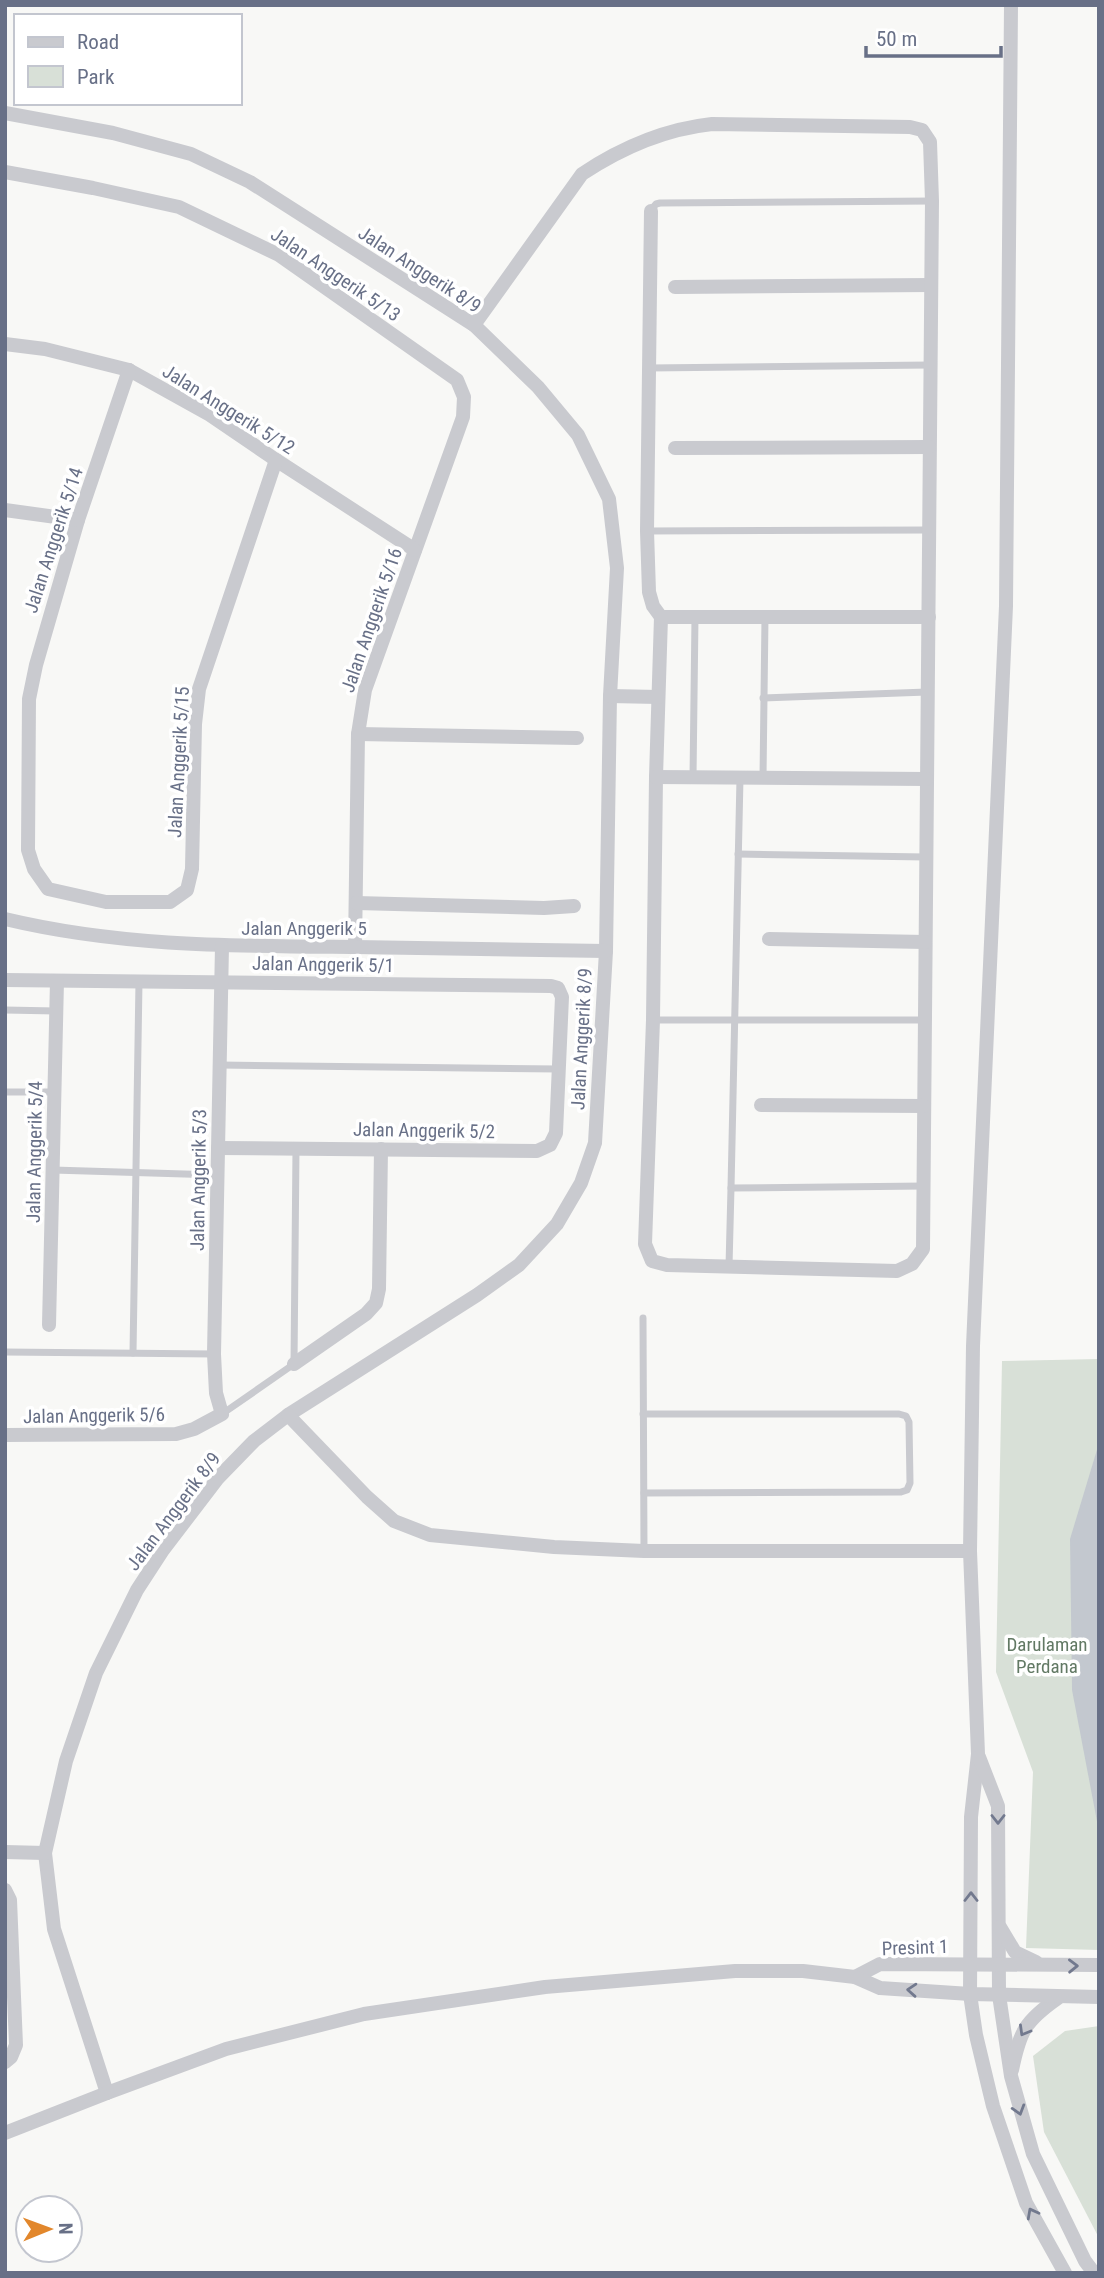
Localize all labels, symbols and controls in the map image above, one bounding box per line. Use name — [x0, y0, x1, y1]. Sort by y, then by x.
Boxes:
legend — [14, 14, 242, 105]
scale bar — [866, 14, 1001, 58]
text: 50 m — [876, 27, 917, 51]
text: Road — [77, 30, 119, 54]
text: Park — [77, 65, 115, 89]
street label: Jalan Anggerik 8/9 — [354, 221, 486, 318]
street label: Jalan Anggerik 5/13 — [267, 223, 405, 326]
street label: Jalan Anggerik 5/12 — [158, 360, 299, 459]
street label: Jalan Anggerik 5/14 — [19, 465, 88, 616]
street label: Jalan Anggerik 5/16 — [336, 545, 407, 695]
street label: Jalan Anggerik 5/15 — [163, 686, 194, 838]
street label: Jalan Anggerik 5 — [241, 917, 367, 940]
street label: Jalan Anggerik 5/1 — [252, 952, 394, 977]
street label: Jalan Anggerik 8/9 — [566, 968, 597, 1111]
street label: Jalan Anggerik 5/4 — [22, 1081, 47, 1223]
street label: Jalan Anggerik 5/3 — [186, 1109, 211, 1251]
street label: Jalan Anggerik 5/2 — [353, 1118, 495, 1143]
street label: Jalan Anggerik 5/6 — [23, 1403, 165, 1428]
street label: Jalan Anggerik 8/9 — [121, 1448, 225, 1575]
park label: Darulaman Perdana — [1007, 1633, 1088, 1678]
one-way arrow — [990, 1814, 1006, 1824]
one-way arrow — [963, 1892, 979, 1902]
street label: Presint 1 — [881, 1935, 949, 1960]
one-way arrow — [1068, 1958, 1079, 1974]
one-way arrow — [906, 1983, 917, 1998]
one-way arrow — [1019, 2023, 1032, 2036]
one-way arrow — [1011, 2104, 1026, 2116]
north arrow — [14, 2194, 84, 2264]
one-way arrow — [1026, 2208, 1040, 2220]
text: N — [54, 2223, 77, 2235]

